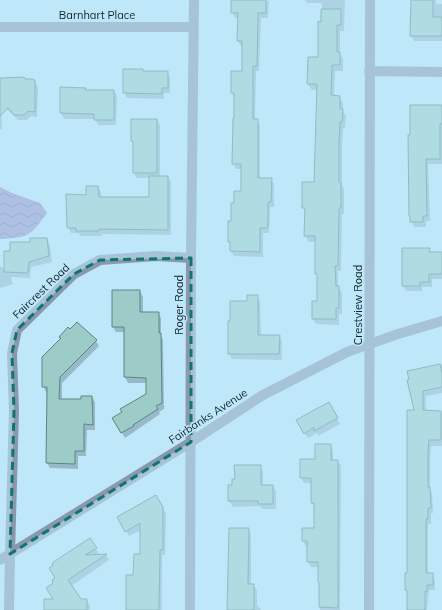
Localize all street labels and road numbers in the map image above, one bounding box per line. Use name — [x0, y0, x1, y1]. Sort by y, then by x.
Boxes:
street label: Barnhart Place — [59, 8, 135, 22]
street label: Faircrest Road — [10, 260, 72, 322]
street label: Crestview Road — [351, 265, 365, 345]
street label: Roger Road — [172, 275, 186, 335]
street label: Fairbanks Avenue — [166, 385, 250, 447]

